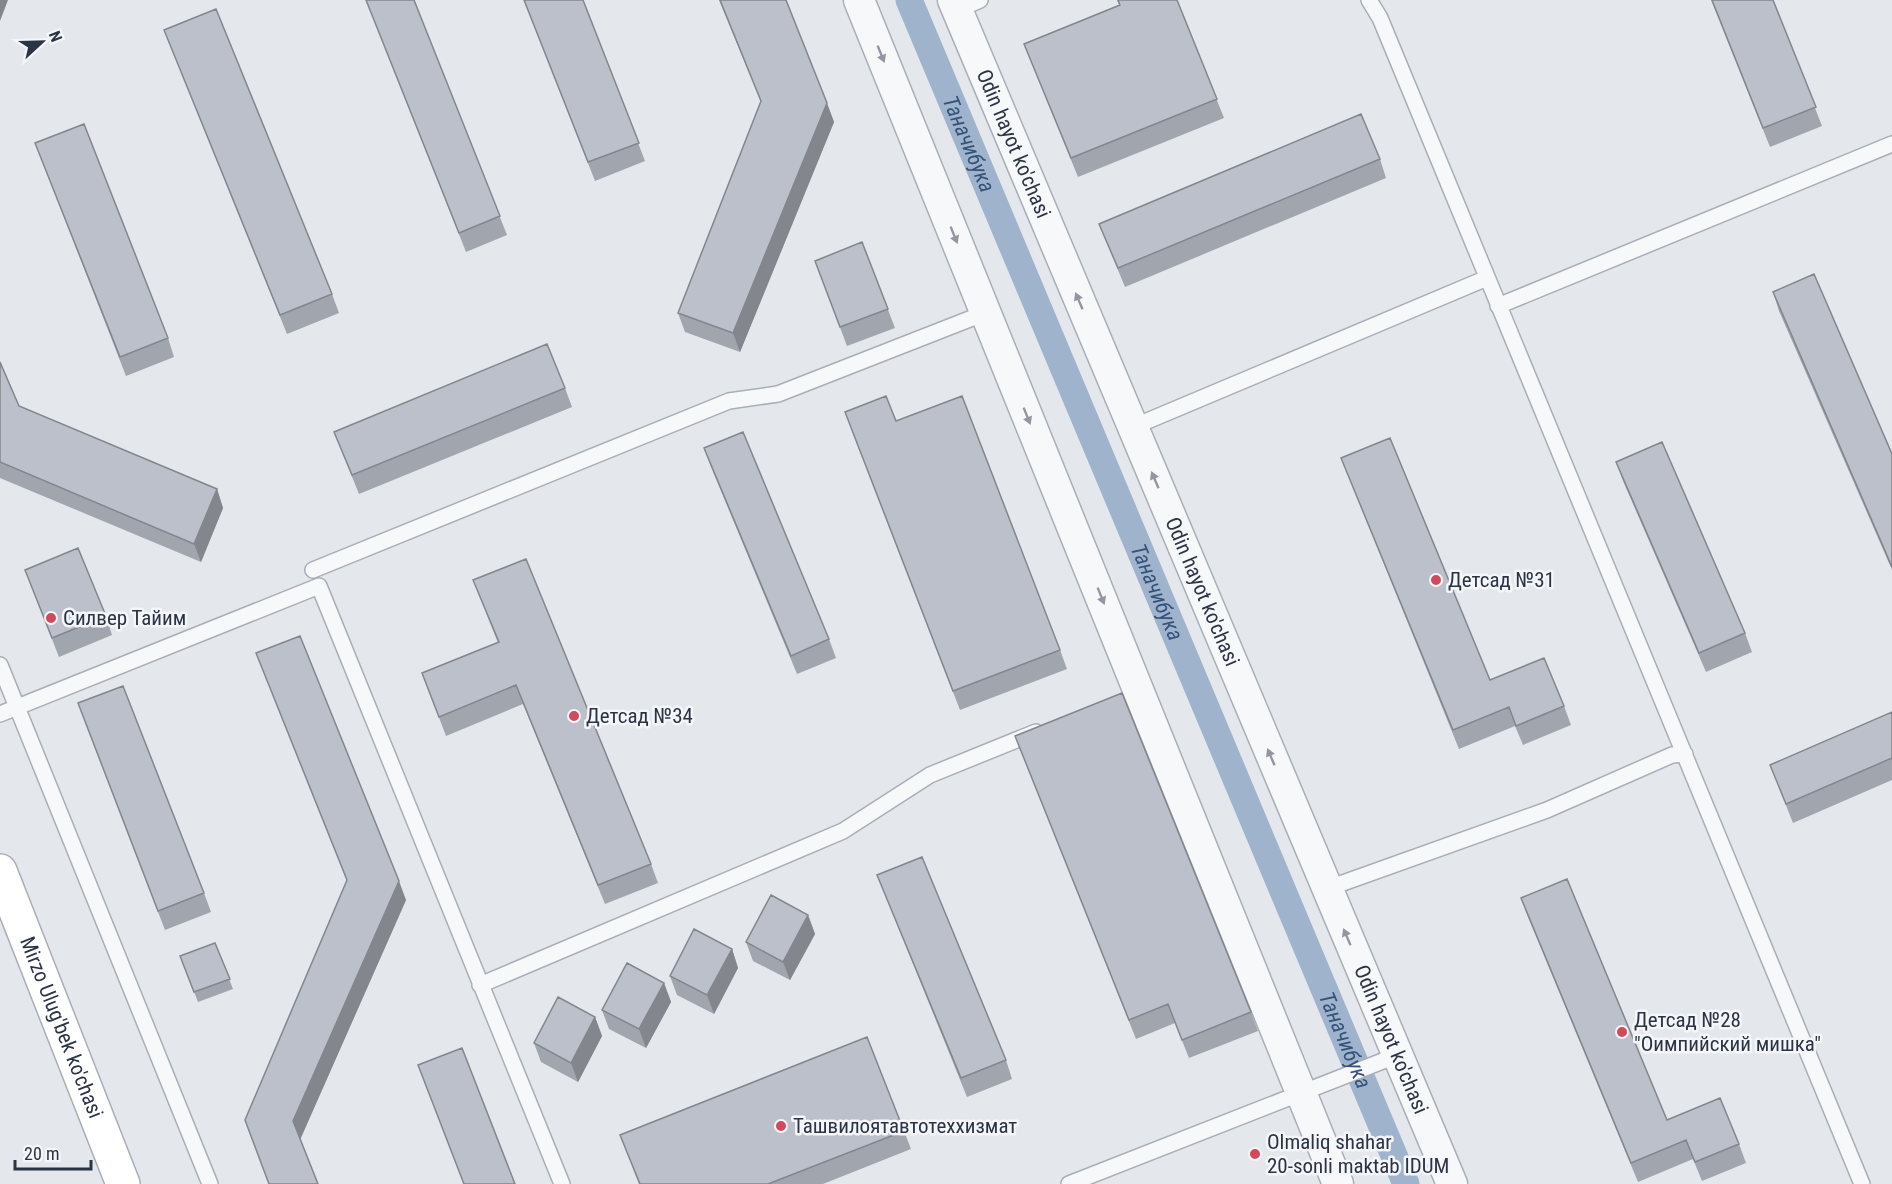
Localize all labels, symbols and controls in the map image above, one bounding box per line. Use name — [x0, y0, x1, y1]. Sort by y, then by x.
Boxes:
north arrow — [12, 12, 72, 72]
text: N — [45, 28, 66, 45]
one-way arrow — [877, 45, 886, 63]
street label: Odin hayot ko'chasi — [972, 66, 1056, 222]
water label: Таначибука — [938, 92, 1000, 196]
one-way arrow — [950, 226, 959, 244]
one-way arrow — [1074, 291, 1084, 309]
one-way arrow — [1022, 407, 1032, 425]
one-way arrow — [1150, 471, 1160, 489]
street label: Odin hayot ko'chasi — [1160, 514, 1244, 670]
water label: Таначибука — [1126, 540, 1188, 644]
place label: Детсад №31 — [1448, 568, 1555, 592]
marker: Детсад №31 — [1429, 573, 1443, 587]
one-way arrow — [1096, 588, 1106, 606]
place label: Силвер Тайим — [63, 606, 186, 630]
marker: Силвер Тайим — [44, 611, 58, 625]
place label: Детсад №34 — [586, 704, 693, 728]
marker: Детсад №34 — [567, 709, 581, 723]
one-way arrow — [1266, 748, 1275, 766]
one-way arrow — [1342, 927, 1352, 945]
street label: Mirzo Ulug'bek ko'chasi — [15, 933, 108, 1122]
street label: Odin hayot ko'chasi — [1349, 961, 1433, 1117]
water label: Таначибука — [1314, 988, 1376, 1092]
place label: Детсад №28 "Оимпийский мишка" — [1634, 1008, 1821, 1056]
marker: Детсад №28 "Оимпийский мишка" — [1615, 1025, 1629, 1039]
place label: Ташвилоятавтотеххизмат — [793, 1114, 1017, 1138]
marker: Ташвилоятавтотеххизмат — [774, 1119, 788, 1133]
place label: Olmaliq shahar 20-sonli maktab IDUM — [1267, 1130, 1449, 1178]
scale bar — [15, 1133, 92, 1171]
text: 20 m — [24, 1143, 59, 1164]
marker: Olmaliq shahar 20-sonli maktab IDUM — [1248, 1147, 1262, 1161]

